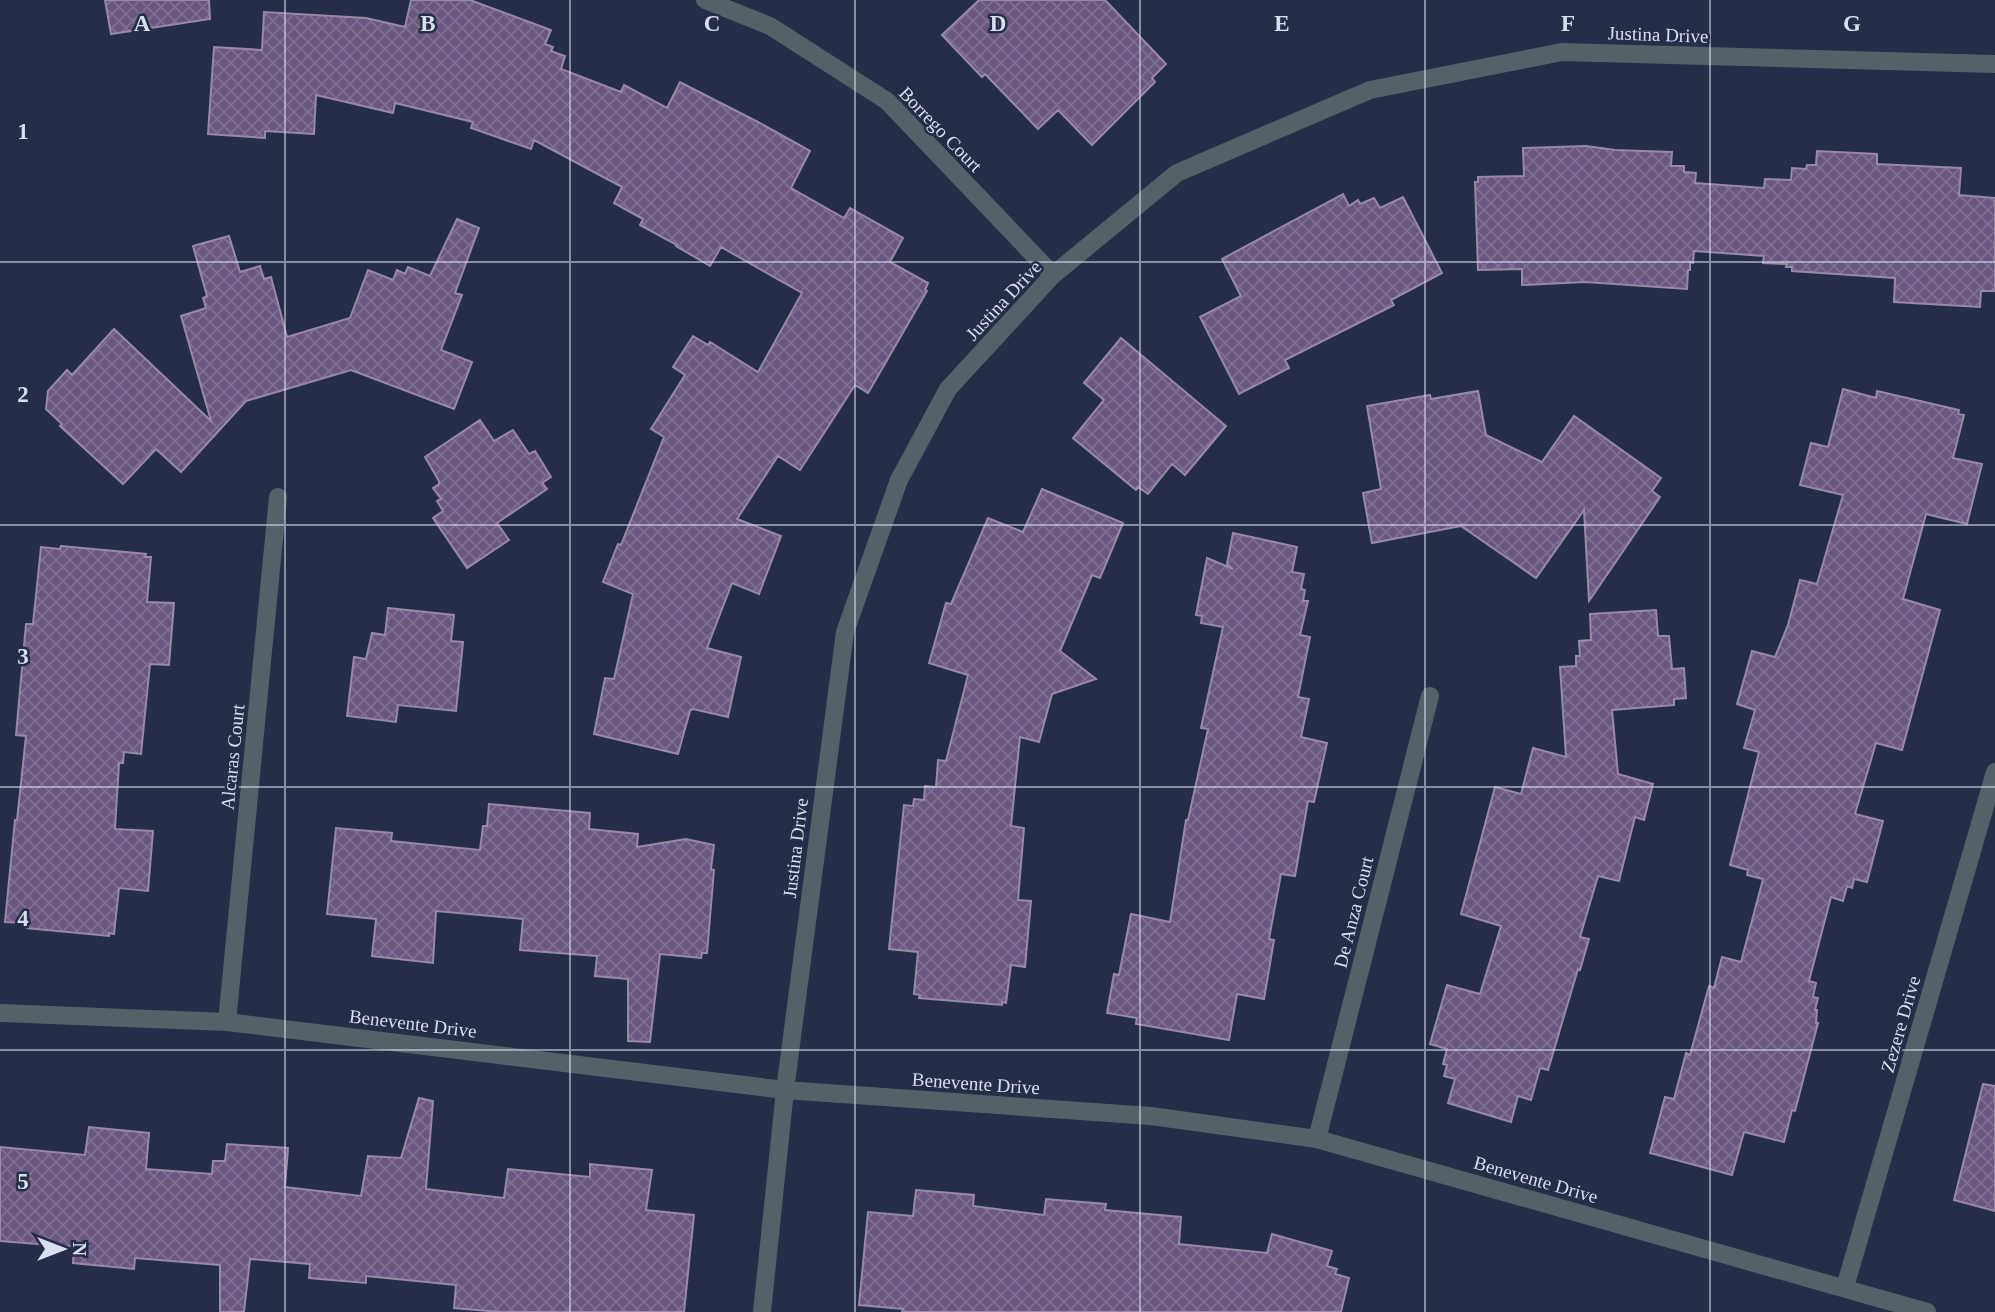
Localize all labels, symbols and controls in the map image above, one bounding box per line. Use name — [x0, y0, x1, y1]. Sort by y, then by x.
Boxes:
text: A — [134, 11, 151, 36]
text: B — [420, 11, 436, 36]
text: C — [704, 11, 720, 36]
text: D — [990, 11, 1006, 36]
text: E — [1274, 11, 1290, 36]
text: F — [1561, 11, 1575, 36]
text: G — [1843, 11, 1861, 36]
street label: Justina Drive — [1607, 22, 1709, 47]
street label: Borrego Court — [895, 82, 987, 177]
text: 1 — [17, 119, 29, 144]
street label: Justina Drive — [961, 256, 1045, 344]
text: 2 — [17, 382, 29, 407]
text: 3 — [17, 644, 29, 669]
street label: Alcaras Court — [217, 703, 249, 811]
street label: Justina Drive — [779, 797, 812, 899]
street label: De Anza Court — [1330, 854, 1378, 970]
text: 4 — [17, 906, 29, 931]
street label: Zezere Drive — [1877, 973, 1924, 1075]
street label: Benevente Drive — [348, 1005, 478, 1042]
street label: Benevente Drive — [911, 1069, 1041, 1098]
street label: Benevente Drive — [1471, 1152, 1600, 1207]
text: 5 — [17, 1169, 29, 1194]
north arrow — [28, 1214, 98, 1284]
text: N — [69, 1242, 90, 1256]

